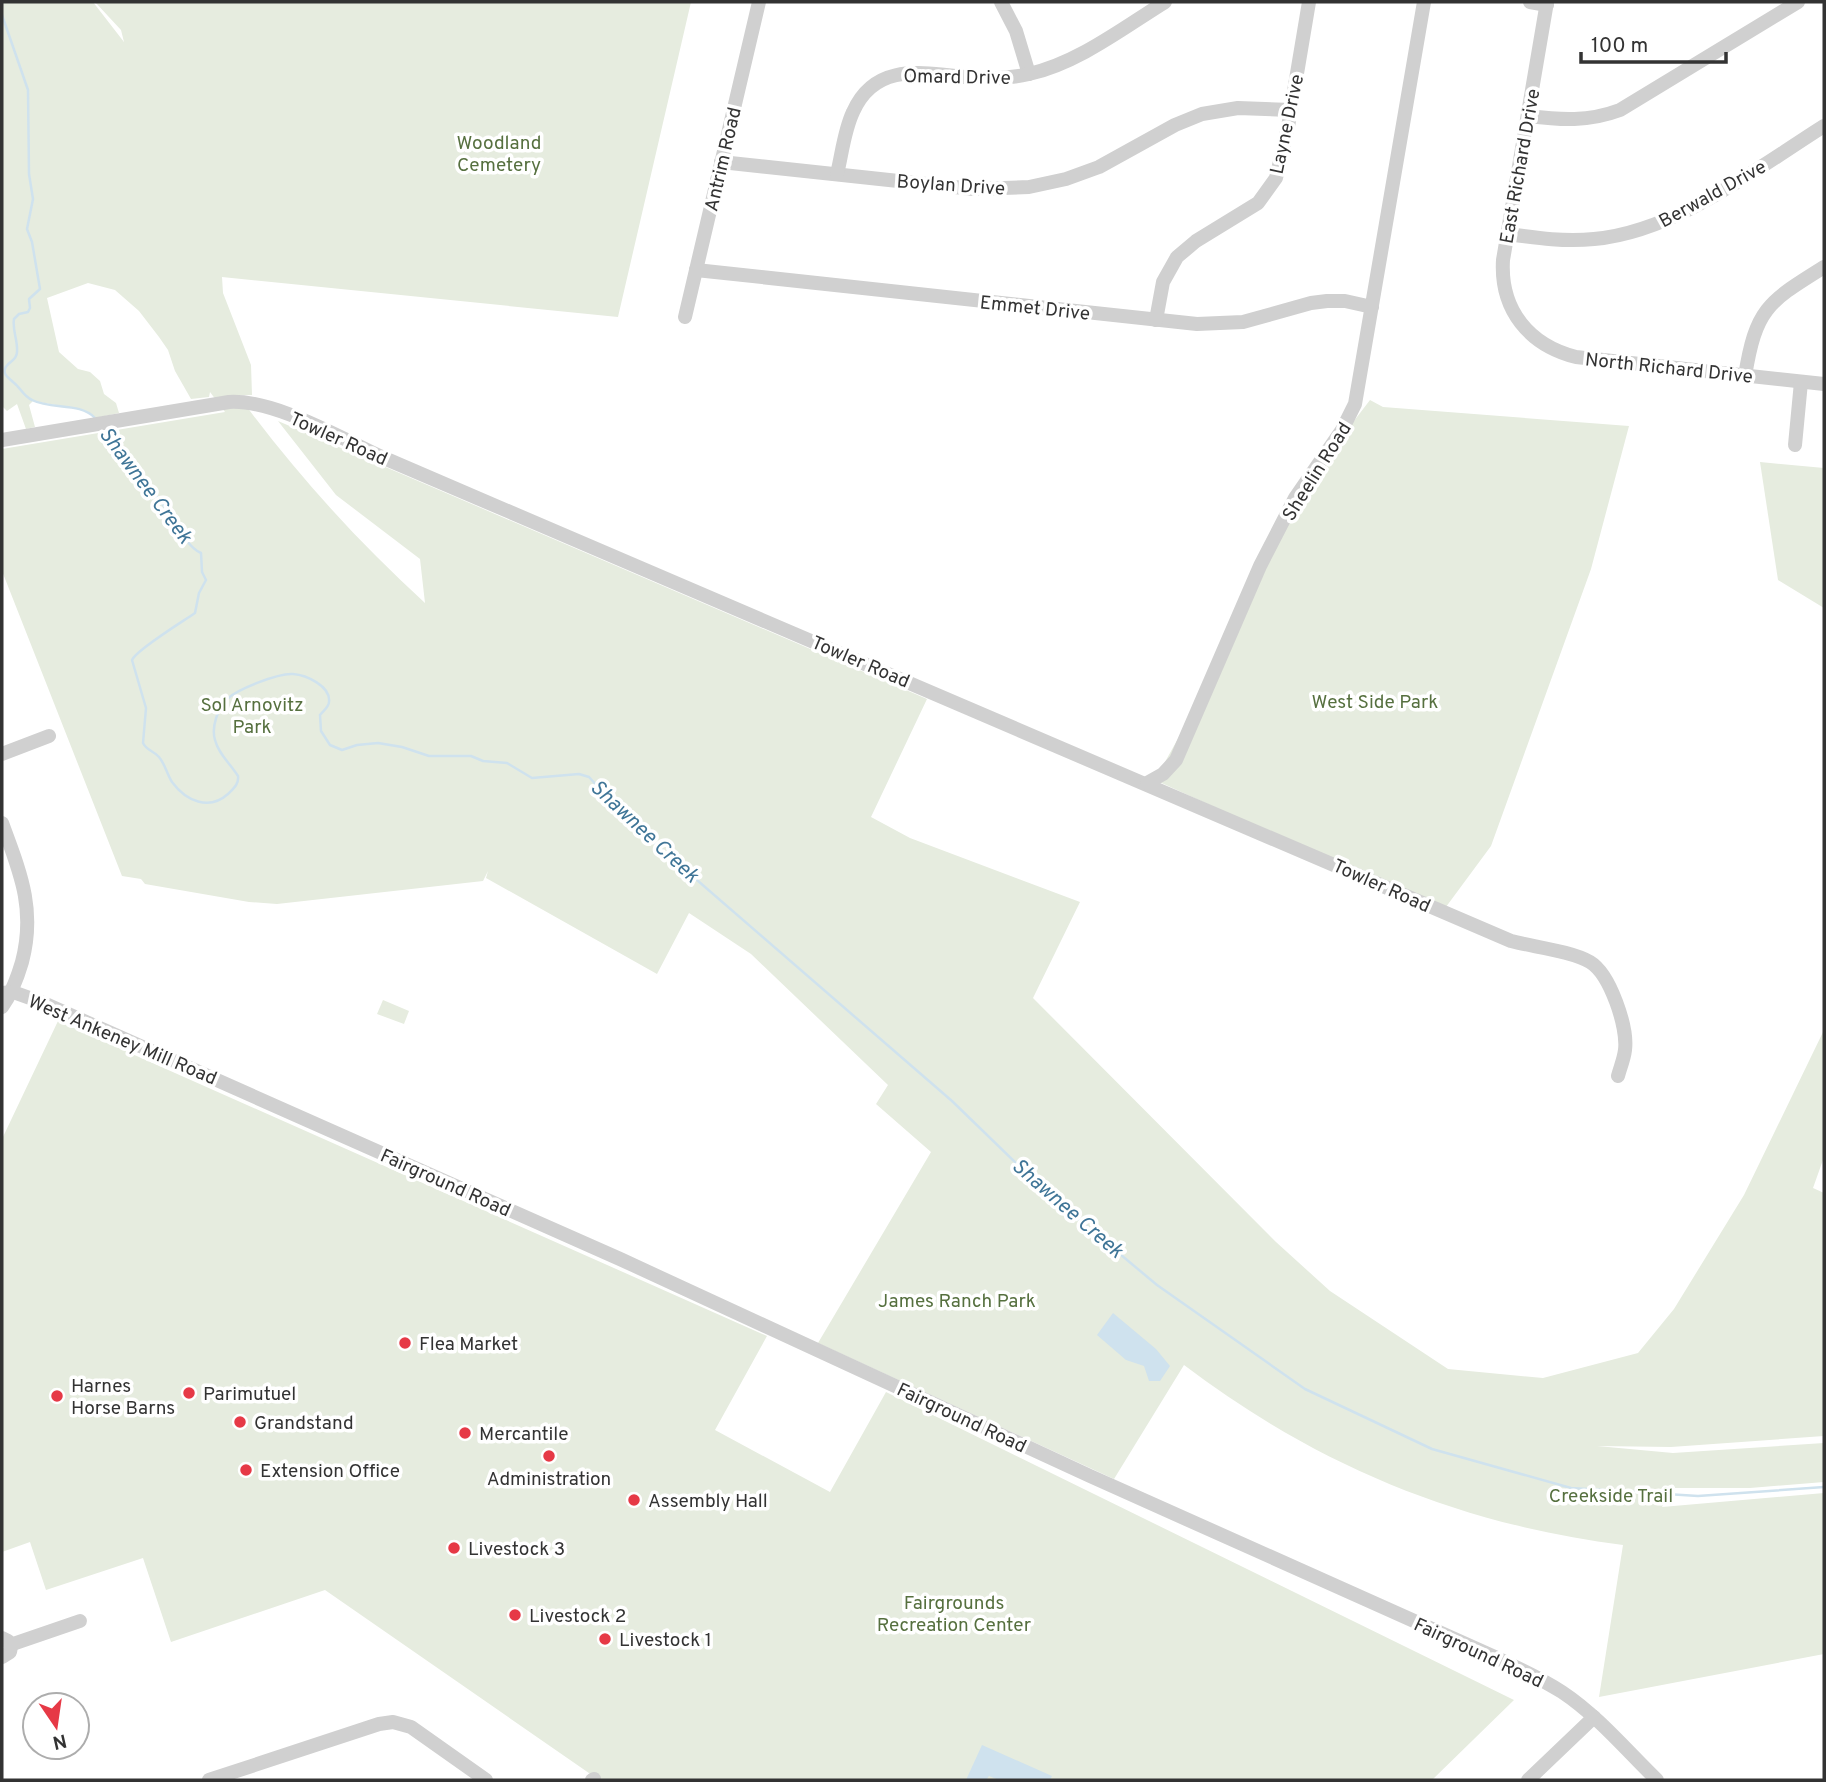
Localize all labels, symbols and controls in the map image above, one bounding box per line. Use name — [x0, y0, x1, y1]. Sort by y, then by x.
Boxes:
scale bar — [1581, 21, 1726, 65]
text: 100 m — [1591, 33, 1648, 60]
street label: Omard Drive — [903, 65, 1011, 91]
street label: Layne Drive — [1266, 72, 1310, 177]
street label: East Richard Drive — [1496, 87, 1546, 246]
street label: Antrim Road — [700, 105, 748, 214]
park label: Woodland Cemetery — [457, 132, 541, 178]
street label: Berwald Drive — [1655, 155, 1771, 234]
street label: Boylan Drive — [896, 170, 1006, 202]
street label: Emmet Drive — [978, 291, 1091, 327]
street label: North Richard Drive — [1584, 348, 1754, 390]
street label: Towler Road — [286, 408, 391, 472]
street label: Sheelin Road — [1278, 418, 1358, 526]
water label: Shawnee Creek — [92, 422, 198, 550]
street label: Towler Road — [807, 631, 913, 694]
park label: West Side Park — [1312, 691, 1438, 715]
park label: Sol Arnovitz Park — [200, 694, 304, 740]
water label: Shawnee Creek — [584, 775, 705, 890]
street label: Towler Road — [1329, 855, 1434, 919]
street label: West Ankeney Mill Road — [24, 990, 220, 1091]
street label: Fairground Road — [376, 1144, 514, 1223]
water label: Shawnee Creek — [1006, 1153, 1129, 1265]
park label: James Ranch Park — [878, 1290, 1036, 1314]
place label: Flea Market — [419, 1333, 518, 1357]
marker: Flea Market — [397, 1335, 413, 1351]
place label: Harnes Horse Barns — [71, 1375, 175, 1421]
street label: Fairground Road — [893, 1378, 1030, 1459]
place label: Parimutuel — [203, 1383, 296, 1407]
marker: Parimutuel — [181, 1385, 197, 1401]
marker: Harnes Horse Barns — [49, 1388, 65, 1404]
place label: Grandstand — [254, 1412, 354, 1436]
marker: Grandstand — [232, 1414, 248, 1430]
place label: Mercantile — [479, 1423, 568, 1447]
marker: Mercantile — [457, 1425, 473, 1441]
marker: Administration — [541, 1448, 557, 1464]
place label: Extension Office — [260, 1460, 400, 1484]
marker: Extension Office — [238, 1462, 254, 1478]
place label: Administration — [487, 1468, 611, 1492]
park label: Creekside Trail — [1549, 1485, 1673, 1509]
place label: Assembly Hall — [648, 1490, 768, 1514]
marker: Assembly Hall — [626, 1492, 642, 1508]
place label: Livestock 3 — [468, 1538, 565, 1562]
marker: Livestock 3 — [446, 1540, 462, 1556]
park label: Fairgrounds Recreation Center — [877, 1592, 1032, 1638]
place label: Livestock 2 — [529, 1605, 626, 1629]
marker: Livestock 2 — [507, 1607, 523, 1623]
street label: Fairground Road — [1410, 1613, 1547, 1694]
place label: Livestock 1 — [619, 1629, 712, 1653]
marker: Livestock 1 — [597, 1631, 613, 1647]
north arrow — [21, 1691, 91, 1761]
text: N — [50, 1727, 69, 1754]

